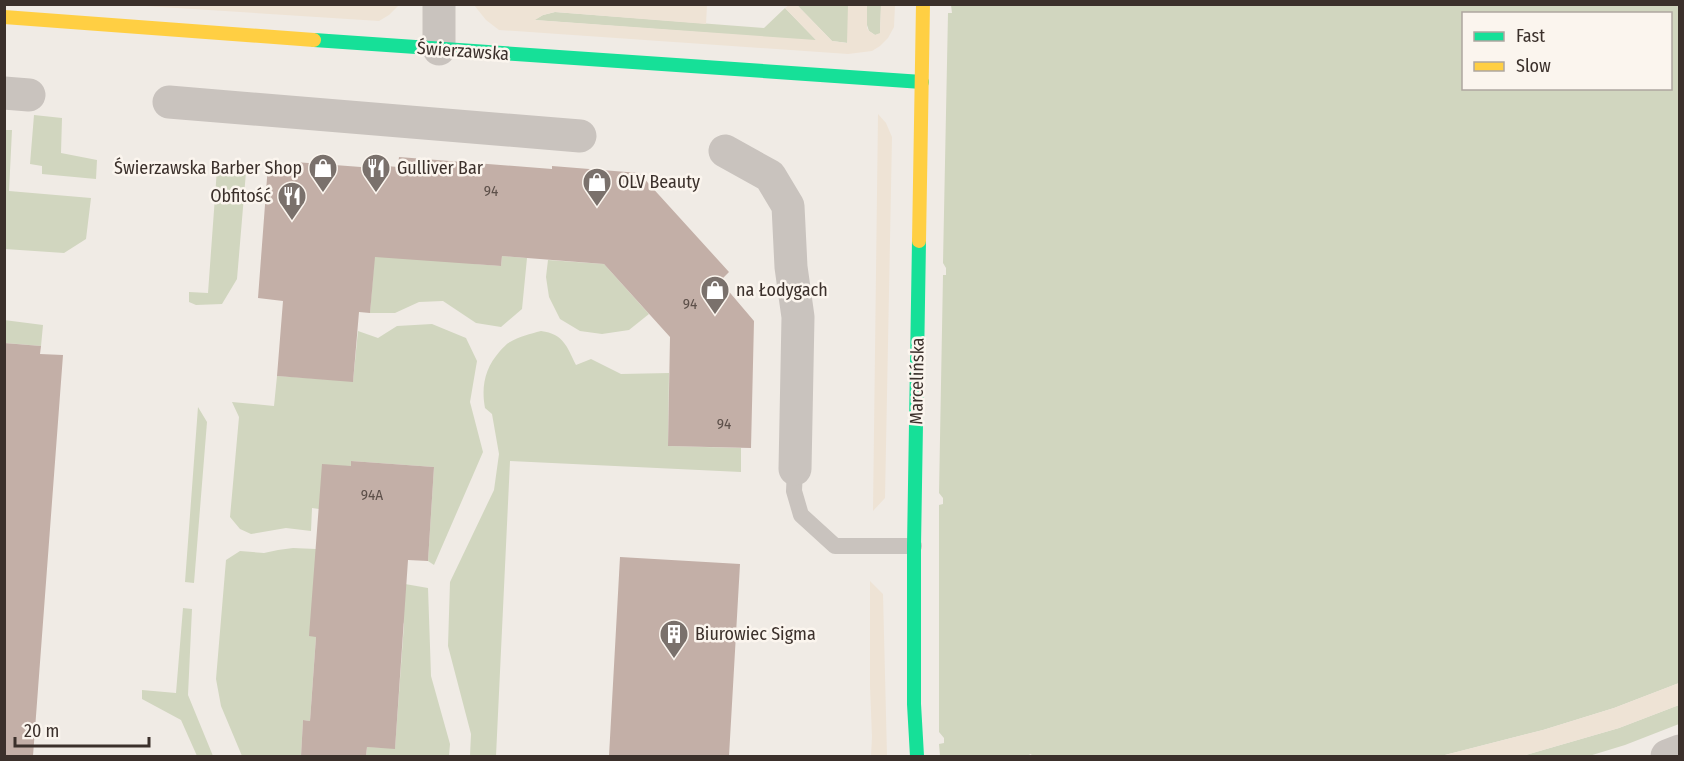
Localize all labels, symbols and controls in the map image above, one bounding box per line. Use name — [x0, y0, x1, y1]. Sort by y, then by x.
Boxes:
legend — [1462, 12, 1672, 90]
text: Fast — [1516, 25, 1545, 47]
street label: Świerzawska — [416, 37, 510, 65]
text: Slow — [1516, 55, 1551, 77]
shop icon: Świerzawska Barber Shop — [307, 152, 339, 194]
restaurant icon: Gulliver Bar — [360, 152, 392, 194]
place label: Świerzawska Barber Shop — [114, 157, 302, 179]
place label: Gulliver Bar — [397, 157, 484, 179]
shop icon: OLV Beauty — [581, 166, 613, 208]
place label: OLV Beauty — [618, 171, 700, 193]
restaurant icon: Obfitość — [276, 180, 308, 222]
house number: 94 — [484, 182, 498, 200]
place label: Obfitość — [210, 185, 271, 207]
shop icon: na Łodygach — [699, 274, 731, 316]
place label: na Łodygach — [736, 279, 828, 301]
house number: 94 — [683, 295, 697, 313]
street label: Marcelińska — [905, 337, 929, 425]
house number: 94 — [717, 415, 731, 433]
house number: 94A — [361, 486, 383, 504]
building icon: Biurowiec Sigma — [658, 618, 690, 660]
place label: Biurowiec Sigma — [695, 623, 816, 645]
scale bar — [15, 710, 148, 748]
text: 20 m — [24, 720, 59, 742]

